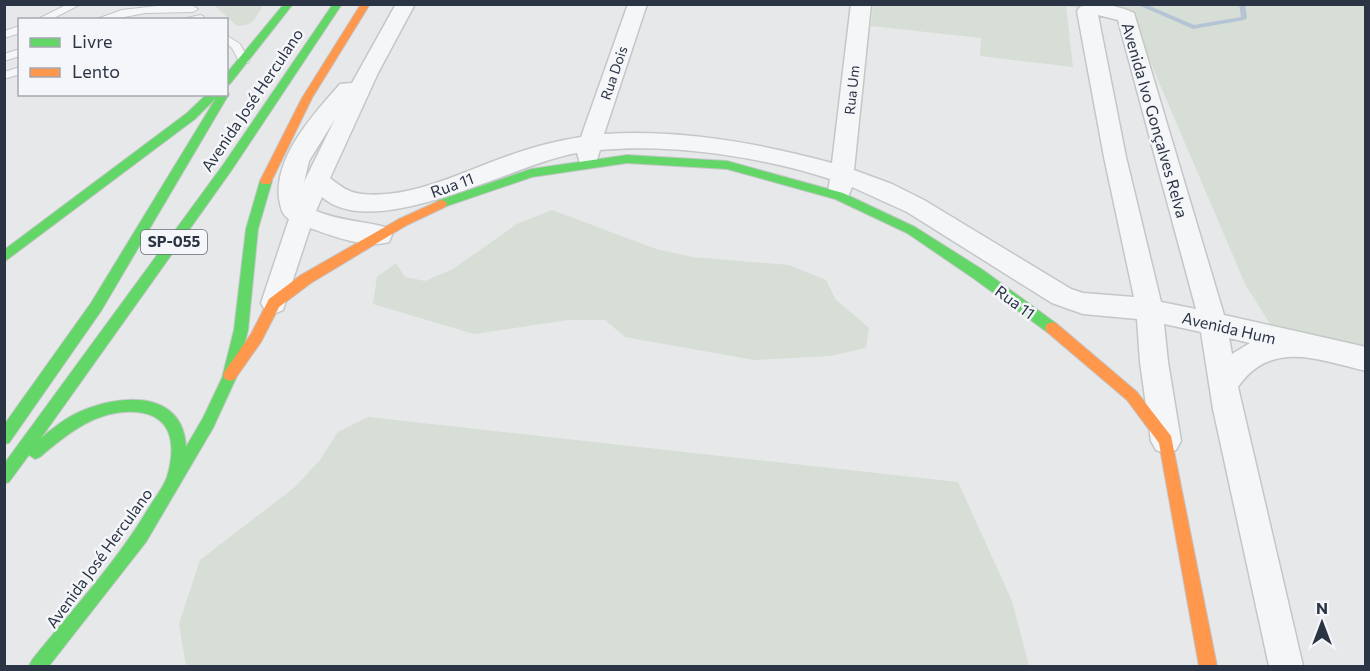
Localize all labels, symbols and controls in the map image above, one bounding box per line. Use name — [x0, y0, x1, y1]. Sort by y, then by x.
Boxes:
legend — [18, 18, 228, 96]
street label: Avenida Ivo Gonçalves Relva — [1118, 20, 1193, 220]
street label: Avenida José Herculano — [197, 25, 306, 175]
text: Livre — [72, 30, 113, 52]
street label: Rua Dois — [596, 44, 631, 102]
text: Lento — [72, 60, 120, 82]
street label: Rua Um — [840, 64, 863, 115]
street label: Rua 11 — [428, 168, 476, 201]
road number: SP-055 — [141, 230, 207, 254]
street label: Rua 11 — [992, 281, 1039, 322]
street label: Avenida Hum — [1180, 307, 1278, 348]
street label: Avenida José Herculano — [41, 484, 156, 631]
north arrow — [1292, 593, 1352, 653]
text: N — [1316, 598, 1328, 617]

